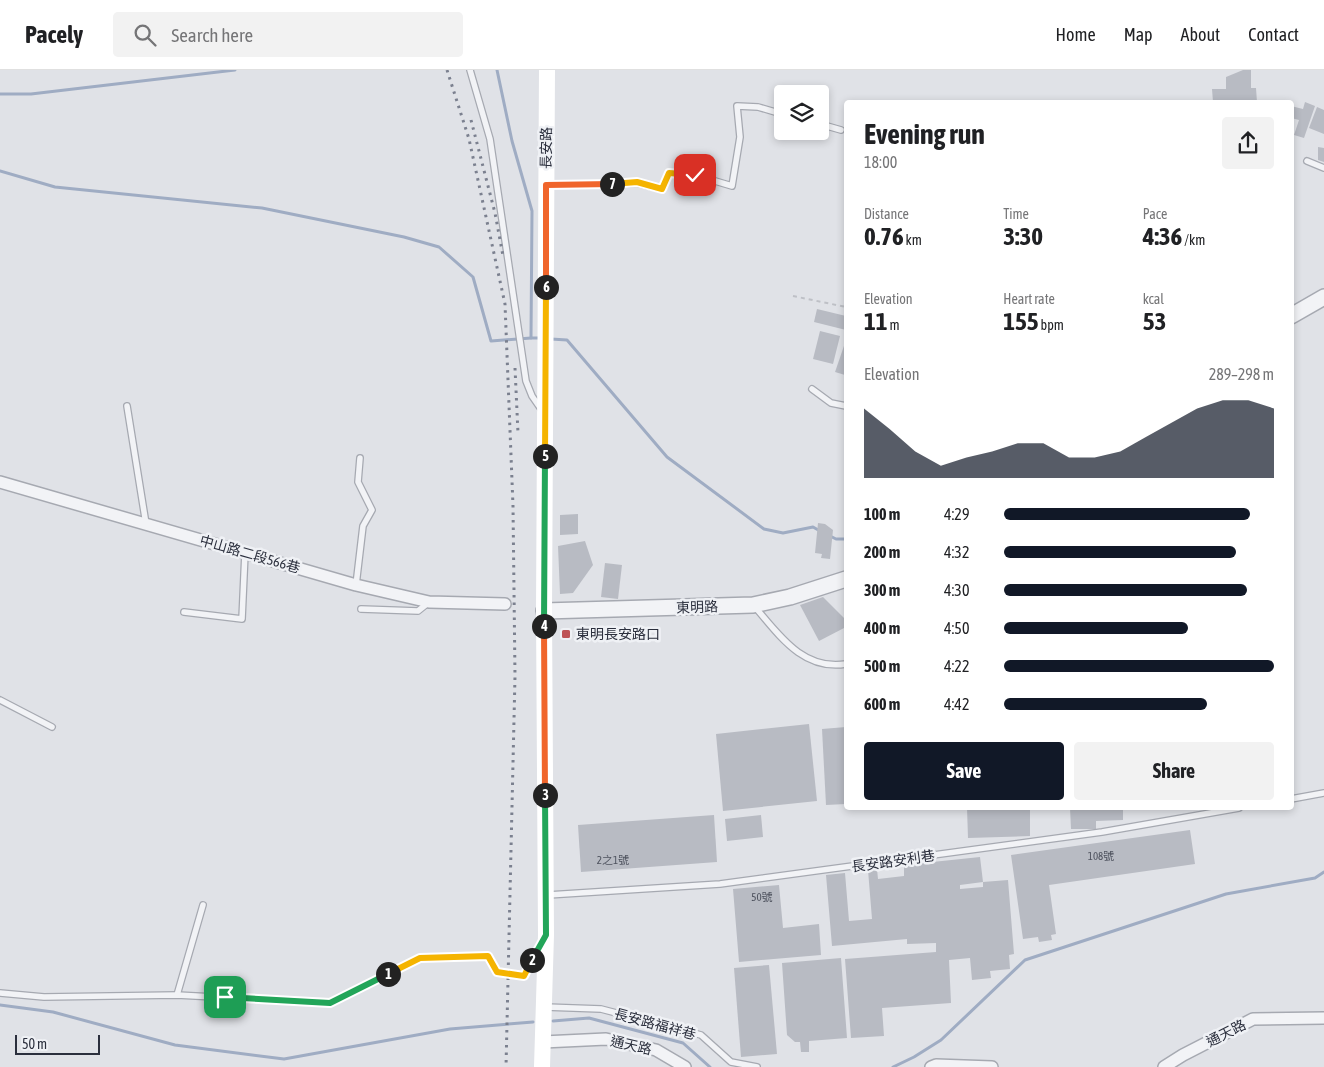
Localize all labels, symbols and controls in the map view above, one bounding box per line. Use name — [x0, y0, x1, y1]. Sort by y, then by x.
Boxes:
search box — [113, 12, 463, 57]
text: Pacely — [25, 21, 83, 48]
icon: search — [131, 21, 159, 49]
text: Search here — [171, 24, 253, 46]
text: Home — [1056, 24, 1096, 45]
text: Map — [1124, 24, 1153, 45]
text: About — [1181, 24, 1220, 45]
text: Contact — [1248, 24, 1299, 45]
map controls — [774, 85, 829, 140]
button: layers — [774, 85, 829, 140]
button: share — [1222, 117, 1274, 169]
text: Evening run — [864, 118, 985, 150]
street label: 長安路 — [538, 127, 554, 169]
text: 18:00 — [864, 153, 897, 171]
pin — [674, 154, 716, 196]
icon: check — [681, 161, 709, 189]
pin: 7 — [600, 172, 624, 196]
text: 7 — [609, 176, 616, 192]
text: Distance — [864, 206, 909, 222]
text: Time — [1003, 206, 1029, 222]
text: Pace — [1143, 206, 1167, 222]
text: 0.76 — [864, 222, 904, 250]
text: 3:30 — [1003, 222, 1043, 250]
text: 4:36 — [1143, 222, 1182, 250]
text: km — [904, 232, 922, 248]
text: /km — [1182, 232, 1205, 248]
pin: 6 — [534, 274, 558, 300]
text: 6 — [543, 279, 550, 295]
text: Elevation — [864, 291, 913, 307]
text: Heart rate — [1003, 291, 1055, 307]
text: kcal — [1143, 291, 1164, 307]
text: 11 — [864, 307, 888, 335]
text: 155 — [1003, 307, 1039, 335]
text: 53 — [1143, 307, 1166, 335]
text: m — [888, 317, 900, 333]
text: bpm — [1039, 317, 1064, 333]
text: Elevation — [864, 365, 919, 383]
text: 289–298 m — [1209, 365, 1274, 383]
pin: 5 — [532, 444, 558, 468]
text: 5 — [542, 448, 549, 464]
text: 100 m — [864, 505, 900, 523]
text: 4:29 — [944, 505, 969, 523]
street label: 中山路二段566巷 — [198, 532, 302, 576]
text: 200 m — [864, 543, 900, 561]
text: 4:32 — [944, 543, 969, 561]
text: 300 m — [864, 581, 900, 599]
text: 4:30 — [944, 581, 969, 599]
street label: 東明路 — [676, 598, 718, 616]
pin: 4 — [532, 614, 556, 638]
text: 4 — [541, 618, 548, 634]
text: 400 m — [864, 619, 900, 637]
text: 4:50 — [944, 619, 969, 637]
place label: 東明長安路口 — [576, 626, 660, 642]
marker: 東明長安路口 — [560, 628, 572, 640]
text: 500 m — [864, 657, 900, 675]
text: 4:22 — [944, 657, 969, 675]
text: 600 m — [864, 695, 900, 713]
text: 4:42 — [944, 695, 969, 713]
button: Save — [864, 742, 1064, 800]
button: Share — [1074, 742, 1274, 800]
pin: 3 — [532, 782, 558, 808]
text: 3 — [542, 787, 549, 803]
street label: 長安路安利巷 — [850, 847, 936, 875]
house number: 108號 — [1088, 850, 1114, 862]
house number: 2之1號 — [597, 854, 629, 866]
house number: 50號 — [751, 891, 773, 903]
pin: 2 — [520, 948, 544, 972]
text: 2 — [529, 952, 536, 968]
pin: 1 — [376, 962, 400, 986]
text: 1 — [385, 966, 392, 982]
pin — [204, 976, 246, 1018]
icon: arrive — [211, 983, 239, 1011]
street label: 長安路福祥巷 — [612, 1005, 698, 1043]
street label: 通天路 — [1204, 1016, 1248, 1050]
scale bar — [15, 1032, 100, 1055]
street label: 通天路 — [609, 1032, 653, 1058]
text: 50 m — [22, 1036, 47, 1052]

